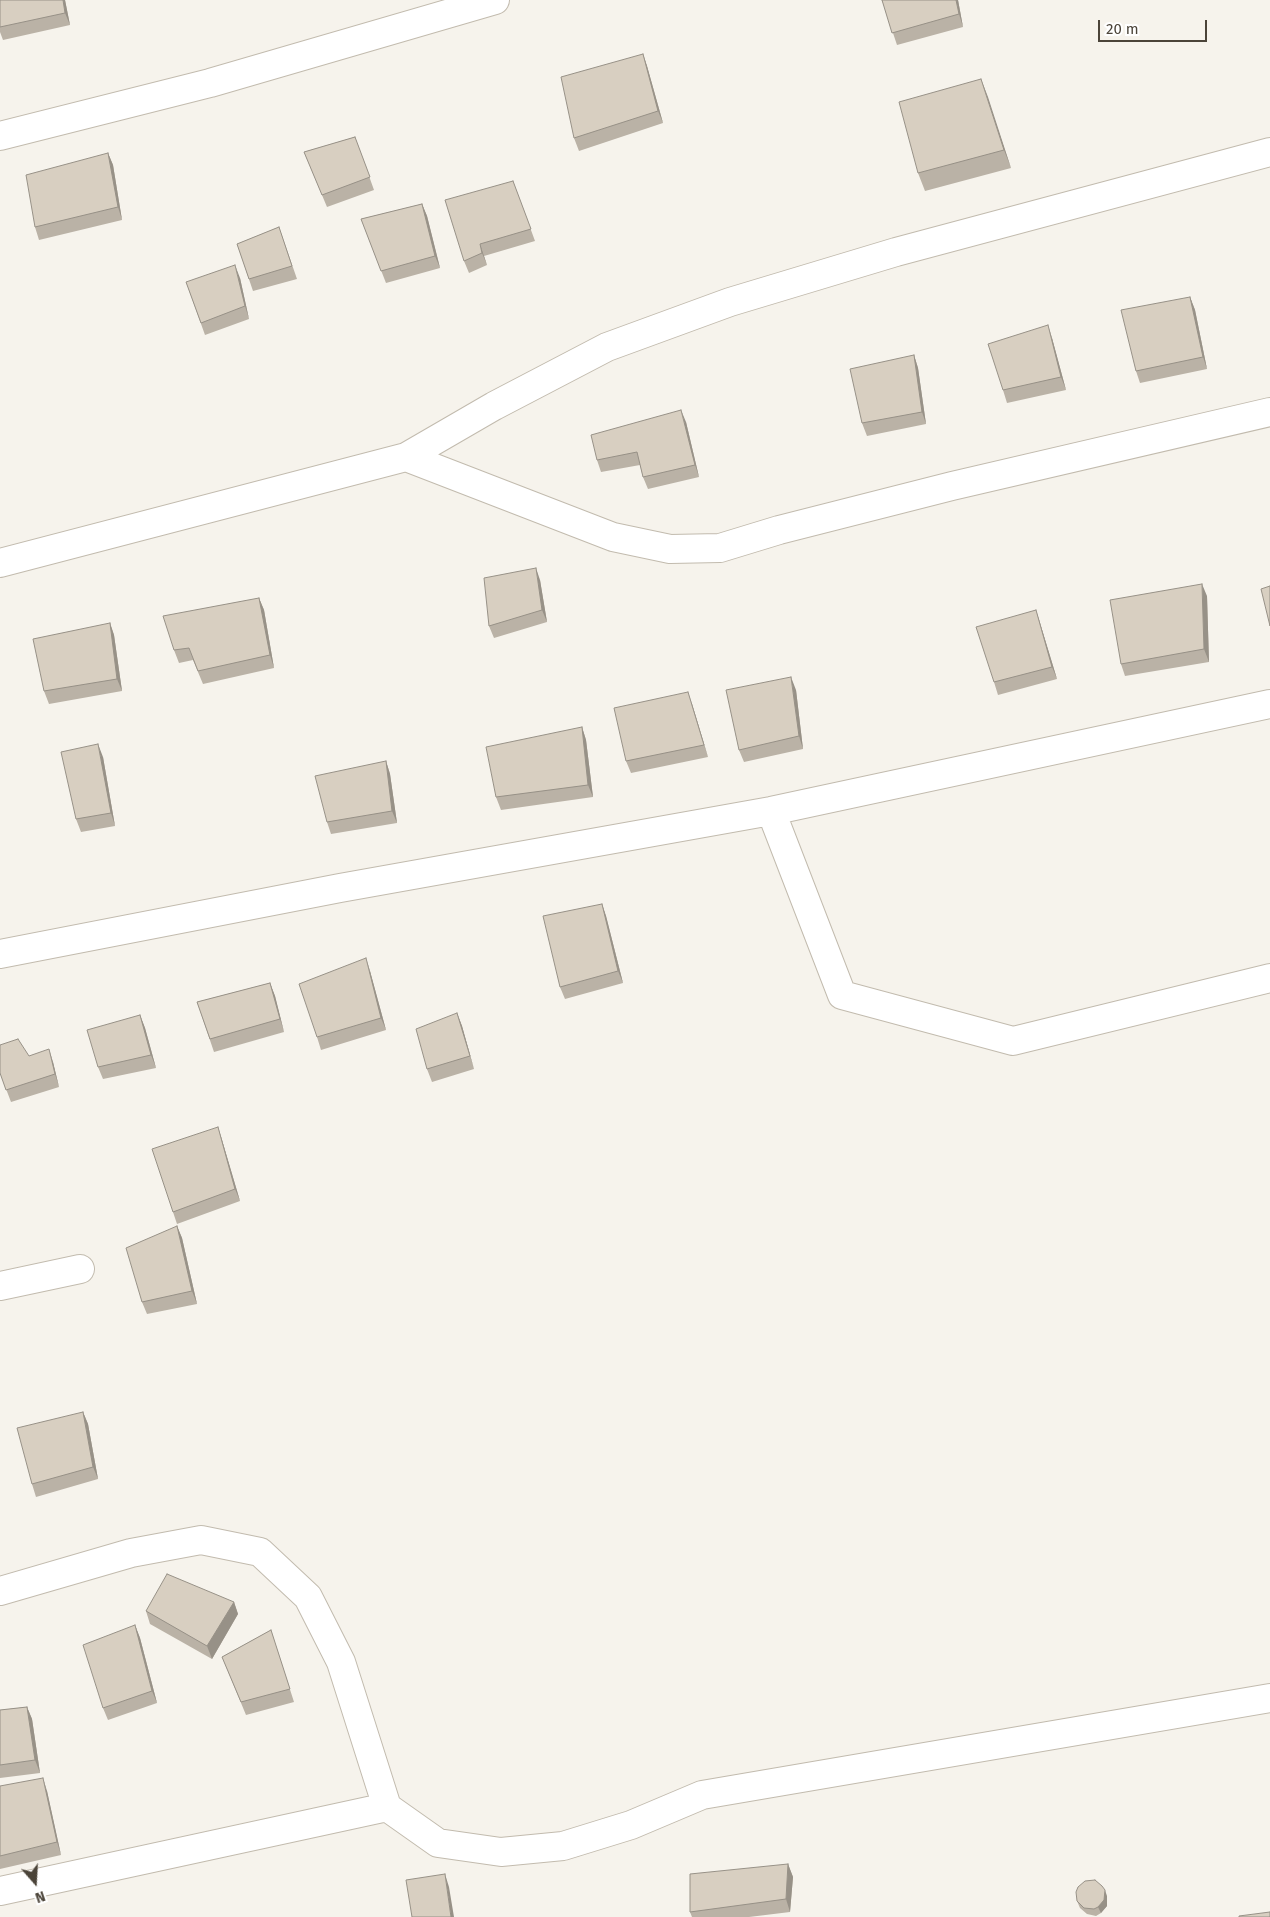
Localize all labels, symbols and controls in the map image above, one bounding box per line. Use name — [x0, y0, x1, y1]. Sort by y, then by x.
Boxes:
scale bar — [1100, 10, 1209, 42]
text: 20 m — [1106, 20, 1139, 38]
north arrow — [10, 1857, 60, 1907]
text: N — [33, 1887, 47, 1906]

